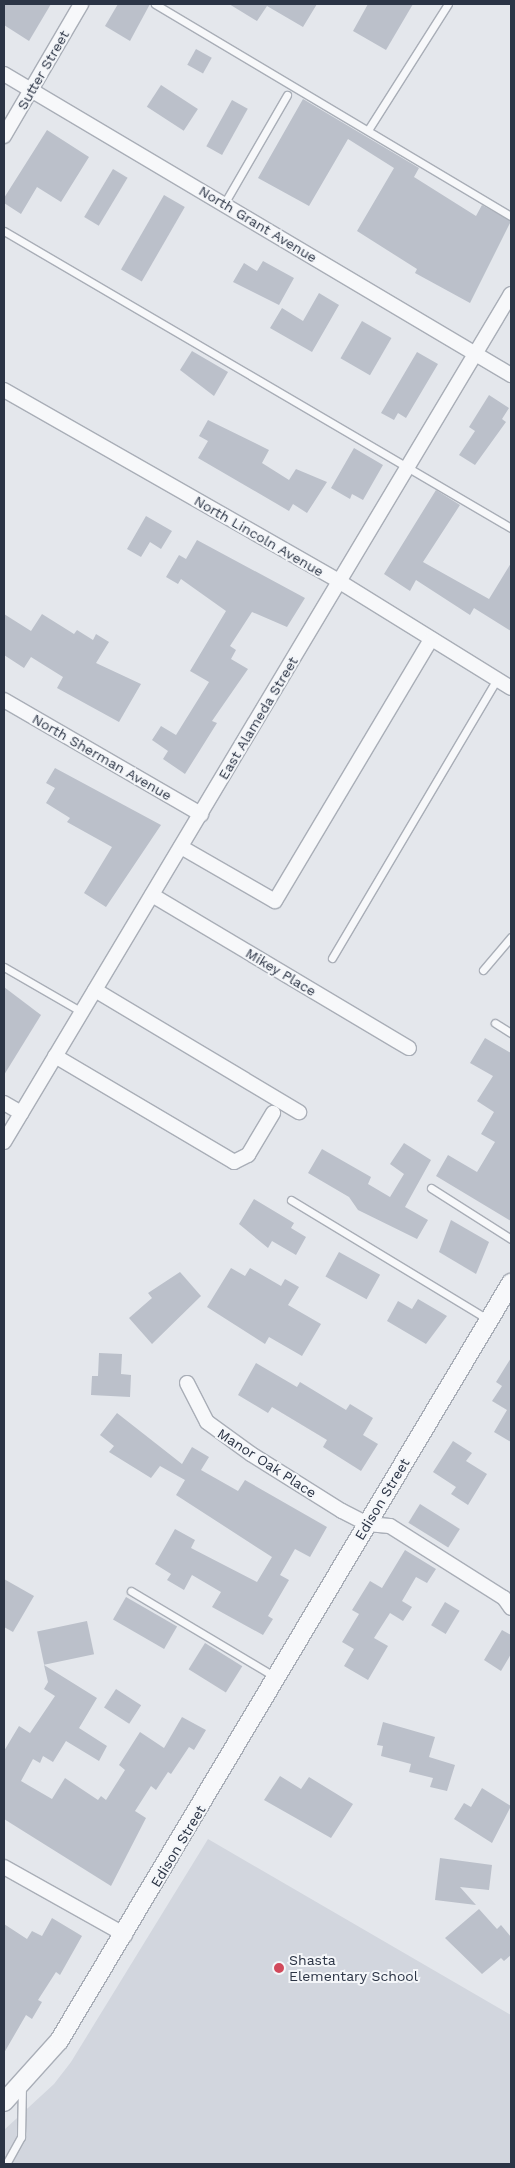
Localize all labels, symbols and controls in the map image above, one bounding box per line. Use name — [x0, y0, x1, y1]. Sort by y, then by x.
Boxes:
street label: Sutter Street — [13, 27, 73, 113]
street label: North Grant Avenue — [196, 182, 320, 266]
street label: North Lincoln Avenue — [191, 492, 327, 580]
street label: East Alameda Street — [214, 653, 302, 783]
street label: North Sherman Avenue — [29, 710, 175, 804]
street label: Mikey Place — [242, 944, 320, 1000]
street label: Manor Oak Place — [214, 1425, 320, 1501]
street label: Edison Street — [351, 1455, 413, 1543]
street label: Edison Street — [147, 1802, 209, 1890]
place label: Shasta Elementary School — [289, 1952, 418, 1984]
marker: Shasta Elementary School — [273, 1962, 285, 1974]

